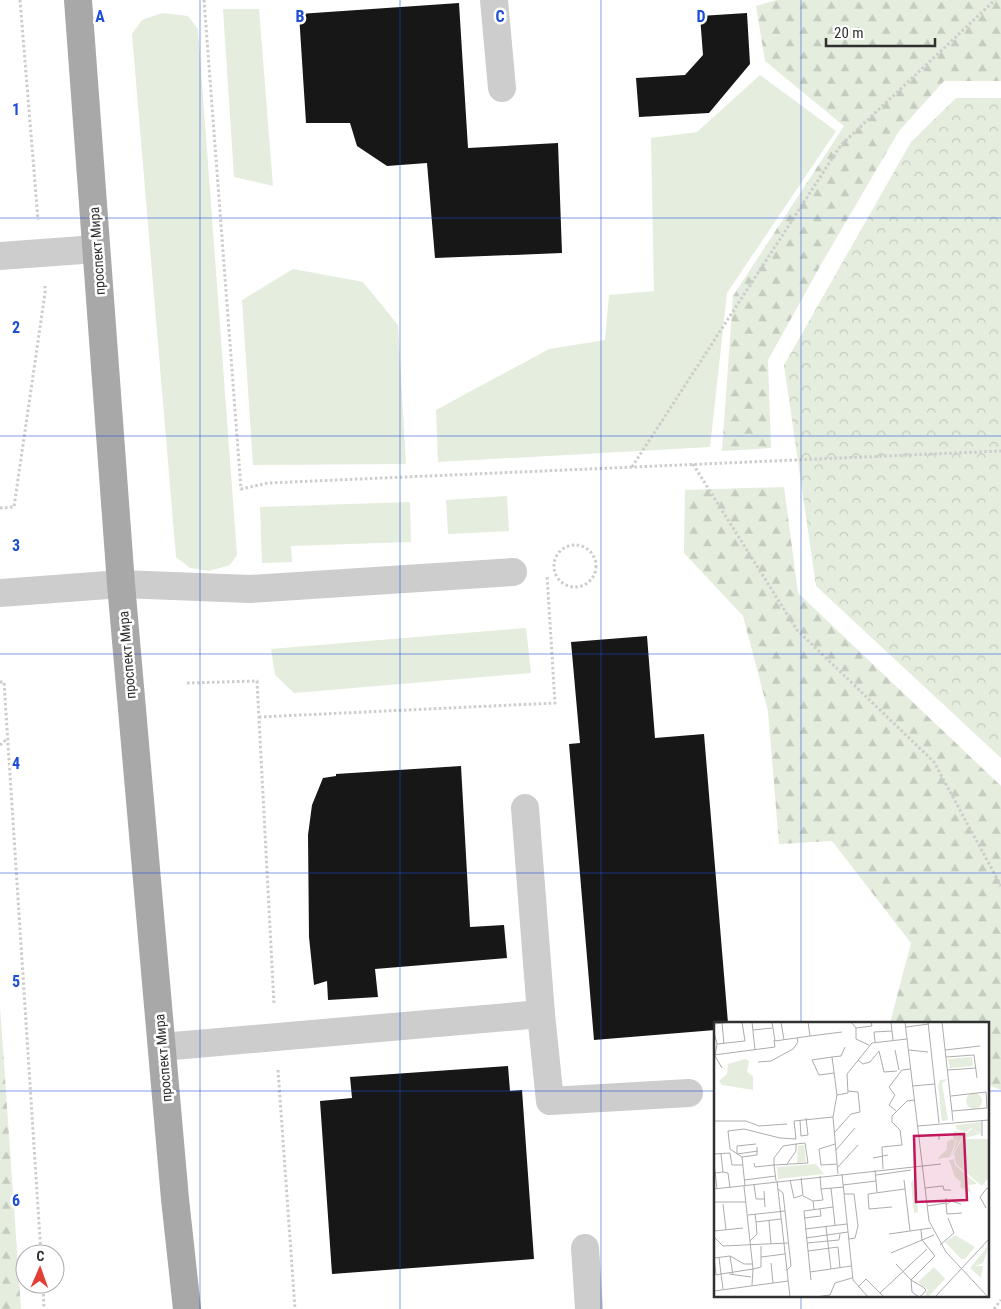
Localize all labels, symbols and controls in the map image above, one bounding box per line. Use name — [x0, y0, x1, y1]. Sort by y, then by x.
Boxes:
text: A — [95, 7, 105, 26]
text: B — [296, 7, 305, 26]
text: C — [495, 7, 505, 26]
text: D — [696, 7, 706, 26]
scale bar — [826, 15, 935, 47]
text: 20 m — [834, 24, 864, 42]
text: 1 — [12, 100, 20, 119]
street label: проспект Мира — [86, 206, 108, 296]
text: 2 — [12, 318, 20, 337]
text: 3 — [12, 536, 20, 555]
street label: проспект Мира — [115, 610, 139, 700]
text: 4 — [12, 754, 20, 773]
text: 5 — [12, 972, 20, 991]
street label: проспект Мира — [151, 1013, 175, 1103]
inset map — [714, 1022, 988, 1296]
text: 6 — [12, 1191, 20, 1210]
north arrow — [15, 1244, 65, 1294]
text: С — [36, 1248, 45, 1264]

